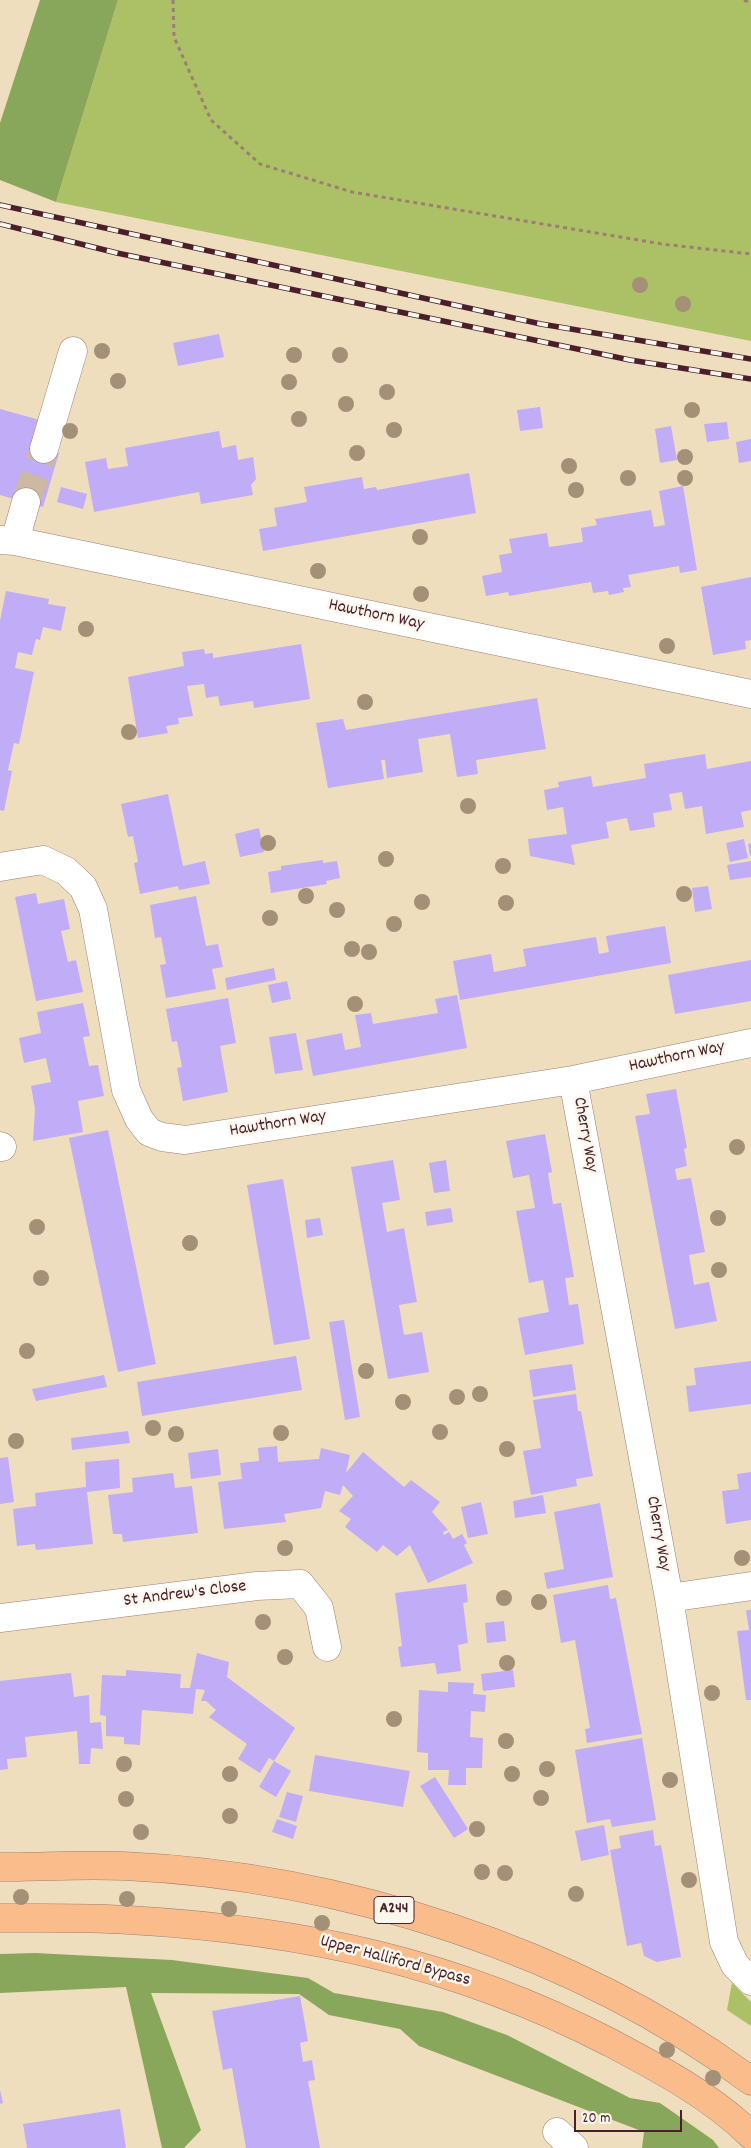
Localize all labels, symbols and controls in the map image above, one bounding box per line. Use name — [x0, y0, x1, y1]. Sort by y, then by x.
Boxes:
street label: Hawthorn Way — [326, 595, 426, 637]
street label: Hawthorn Way — [627, 1037, 727, 1079]
street label: Cherry Way — [567, 1096, 601, 1174]
street label: Hawthorn Way — [228, 1107, 328, 1143]
street label: Cherry Way — [640, 1495, 674, 1573]
street label: St Andrew's Close — [122, 1577, 248, 1613]
road number: A244 — [374, 1896, 414, 1924]
street label: Upper Halliford Bypass — [317, 1932, 473, 1992]
scale bar — [576, 2100, 684, 2132]
text: 20 m — [582, 2108, 610, 2130]

